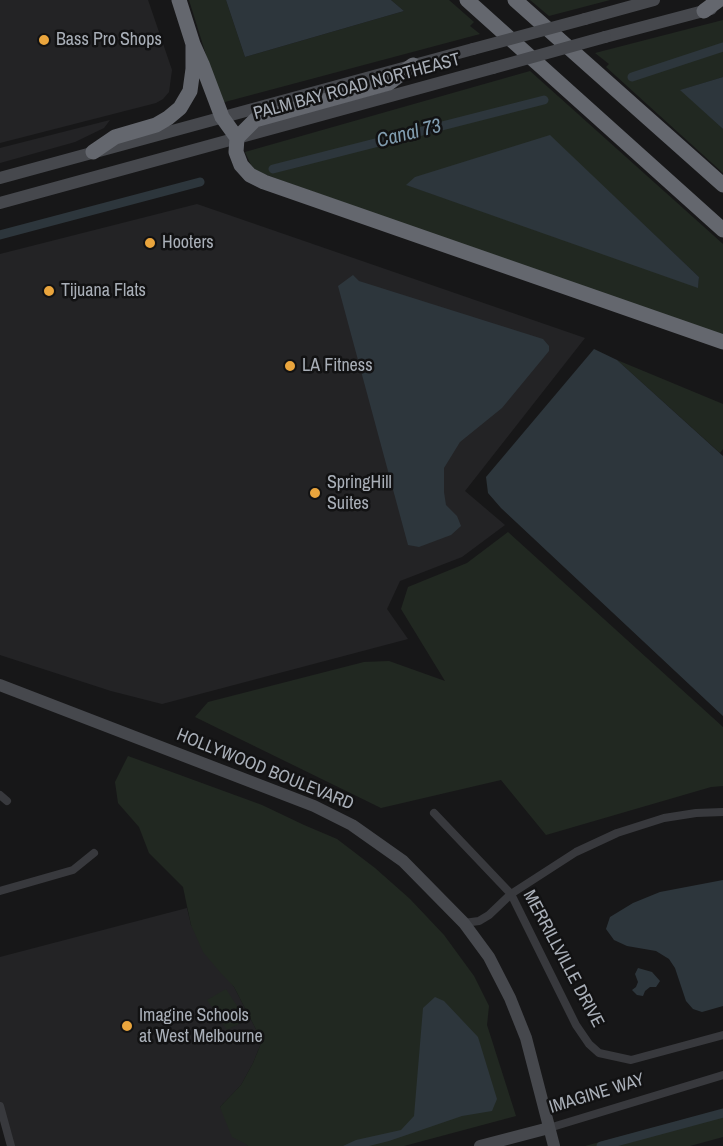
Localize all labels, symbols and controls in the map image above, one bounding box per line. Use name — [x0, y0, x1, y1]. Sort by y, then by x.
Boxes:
place label: Bass Pro Shops — [56, 29, 162, 51]
marker: Bass Pro Shops — [37, 33, 51, 47]
street label: PALM BAY ROAD NORTHEAST — [251, 49, 463, 125]
water label: Canal 73 — [374, 114, 444, 154]
place label: Hooters — [162, 232, 214, 254]
marker: Hooters — [143, 236, 157, 250]
place label: Tijuana Flats — [61, 280, 146, 302]
marker: Tijuana Flats — [42, 284, 56, 298]
place label: LA Fitness — [302, 355, 373, 377]
marker: LA Fitness — [283, 359, 297, 373]
place label: SpringHill Suites — [327, 472, 392, 514]
marker: SpringHill Suites — [308, 486, 322, 500]
street label: HOLLYWOOD BOULEVARD — [173, 725, 357, 815]
street label: MERRILLVILLE DRIVE — [518, 887, 608, 1031]
place label: Imagine Schools at West Melbourne — [139, 1005, 263, 1048]
marker: Imagine Schools at West Melbourne — [120, 1019, 134, 1033]
street label: IMAGINE WAY — [547, 1069, 647, 1119]

